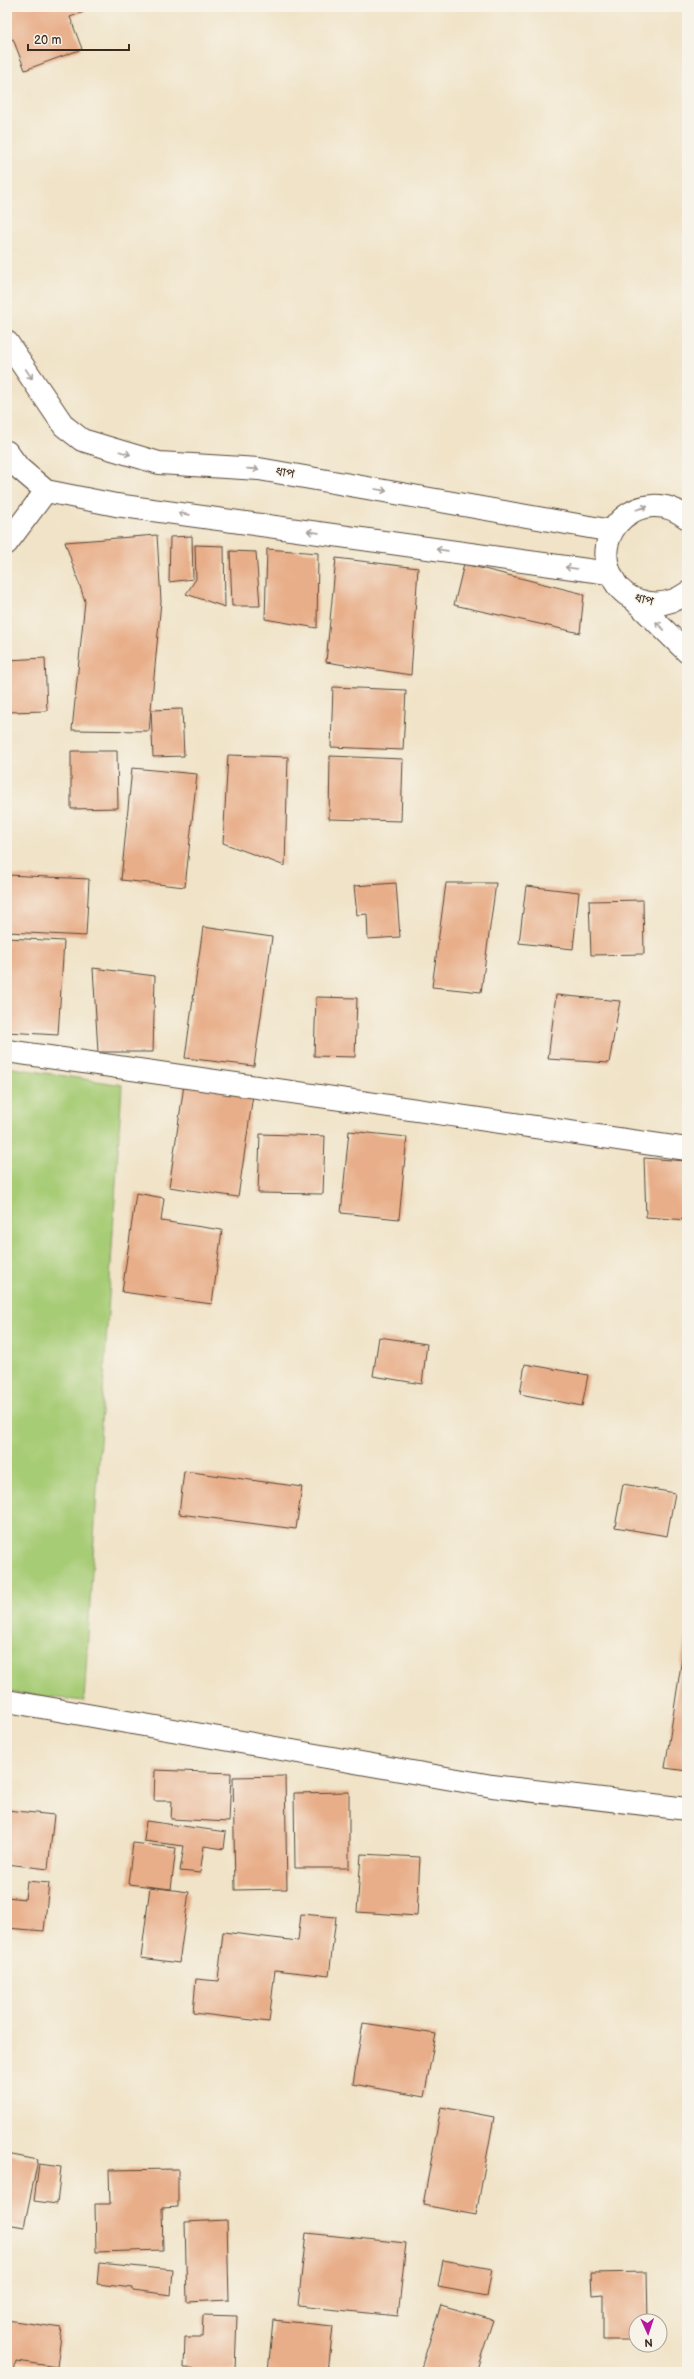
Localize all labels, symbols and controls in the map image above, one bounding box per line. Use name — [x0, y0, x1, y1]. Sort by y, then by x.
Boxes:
scale bar — [28, 26, 129, 52]
text: 20 m — [34, 33, 61, 48]
one-way arrow — [25, 369, 33, 380]
one-way arrow — [118, 450, 131, 457]
street label: ধাপ — [274, 464, 296, 482]
one-way arrow — [246, 465, 259, 472]
one-way arrow — [374, 487, 387, 495]
one-way arrow — [635, 504, 648, 512]
one-way arrow — [178, 511, 191, 518]
one-way arrow — [307, 528, 320, 536]
one-way arrow — [436, 546, 449, 554]
one-way arrow — [565, 564, 578, 572]
street label: ধাপ — [633, 590, 655, 610]
one-way arrow — [655, 621, 665, 631]
north arrow — [628, 2313, 668, 2353]
text: N — [644, 2336, 653, 2349]

